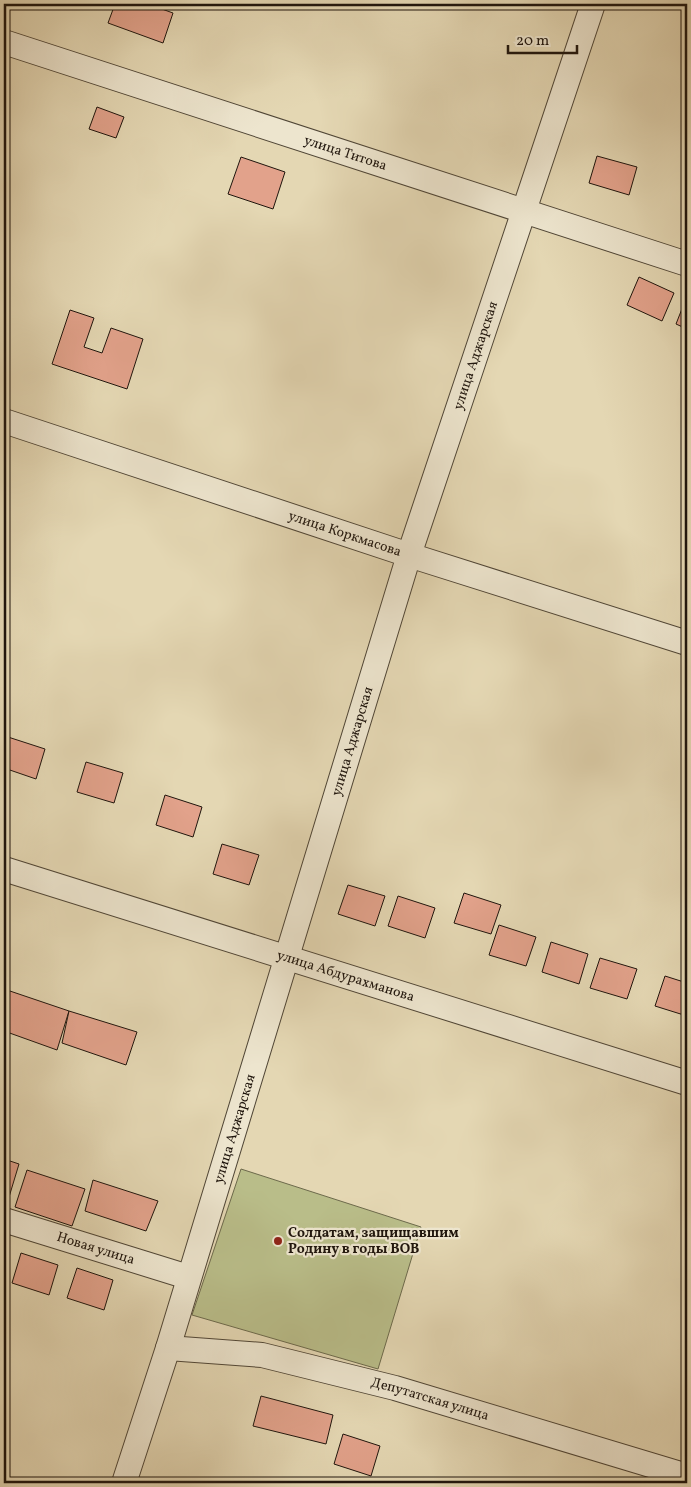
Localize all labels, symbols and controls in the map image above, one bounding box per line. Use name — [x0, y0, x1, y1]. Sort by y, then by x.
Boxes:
scale bar — [508, 22, 577, 54]
text: 20 m — [516, 31, 549, 52]
street label: улица Титова — [302, 131, 389, 175]
street label: улица Аджарская — [449, 299, 503, 412]
street label: улица Коркмасова — [286, 506, 404, 561]
street label: улица Аджарская — [327, 684, 378, 798]
street label: улица Абдурахманова — [274, 946, 417, 1007]
street label: улица Аджарская — [209, 1072, 260, 1186]
place label: Солдатам, защищавшим Родину в годы ВОВ — [288, 1224, 459, 1259]
street label: Новая улица — [54, 1227, 137, 1269]
marker: Солдатам, защищавшим Родину в годы ВОВ — [272, 1235, 284, 1247]
street label: Депутатская улица — [369, 1373, 491, 1425]

